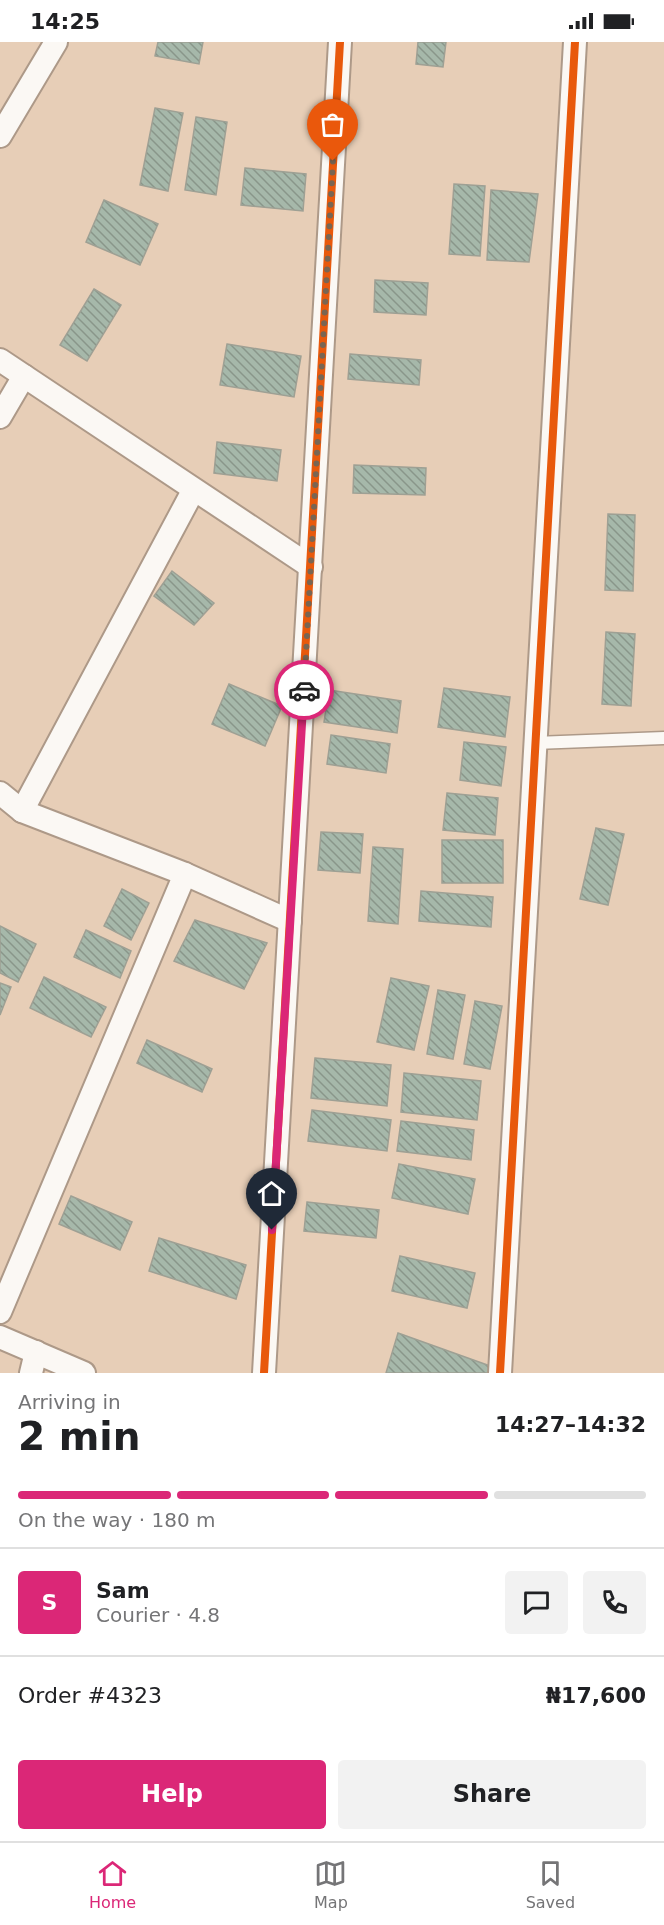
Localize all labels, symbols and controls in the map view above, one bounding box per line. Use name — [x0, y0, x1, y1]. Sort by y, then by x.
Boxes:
text: 14:25 — [30, 9, 100, 34]
pin — [307, 99, 358, 161]
icon: bag — [316, 108, 349, 141]
courier — [274, 660, 334, 720]
icon: car — [288, 674, 321, 707]
pin — [246, 1168, 297, 1230]
icon: home — [255, 1177, 288, 1210]
text: Arriving in — [18, 1390, 121, 1414]
text: 14:27–14:32 — [495, 1412, 646, 1437]
text: 2 min — [18, 1414, 140, 1459]
text: On the way · 180 m — [18, 1508, 216, 1532]
button: chat — [505, 1571, 568, 1634]
button: phone — [583, 1571, 646, 1634]
text: Sam — [96, 1578, 150, 1603]
text: S — [42, 1590, 57, 1615]
text: Courier · 4.8 — [96, 1603, 220, 1627]
text: Order #4323 — [18, 1683, 162, 1708]
text: ₦17,600 — [546, 1683, 646, 1708]
button: Help — [18, 1760, 326, 1829]
button: Share — [338, 1760, 646, 1829]
tab: Home — [89, 1857, 136, 1912]
tab: Map — [314, 1857, 348, 1912]
tab: Saved — [526, 1857, 575, 1912]

